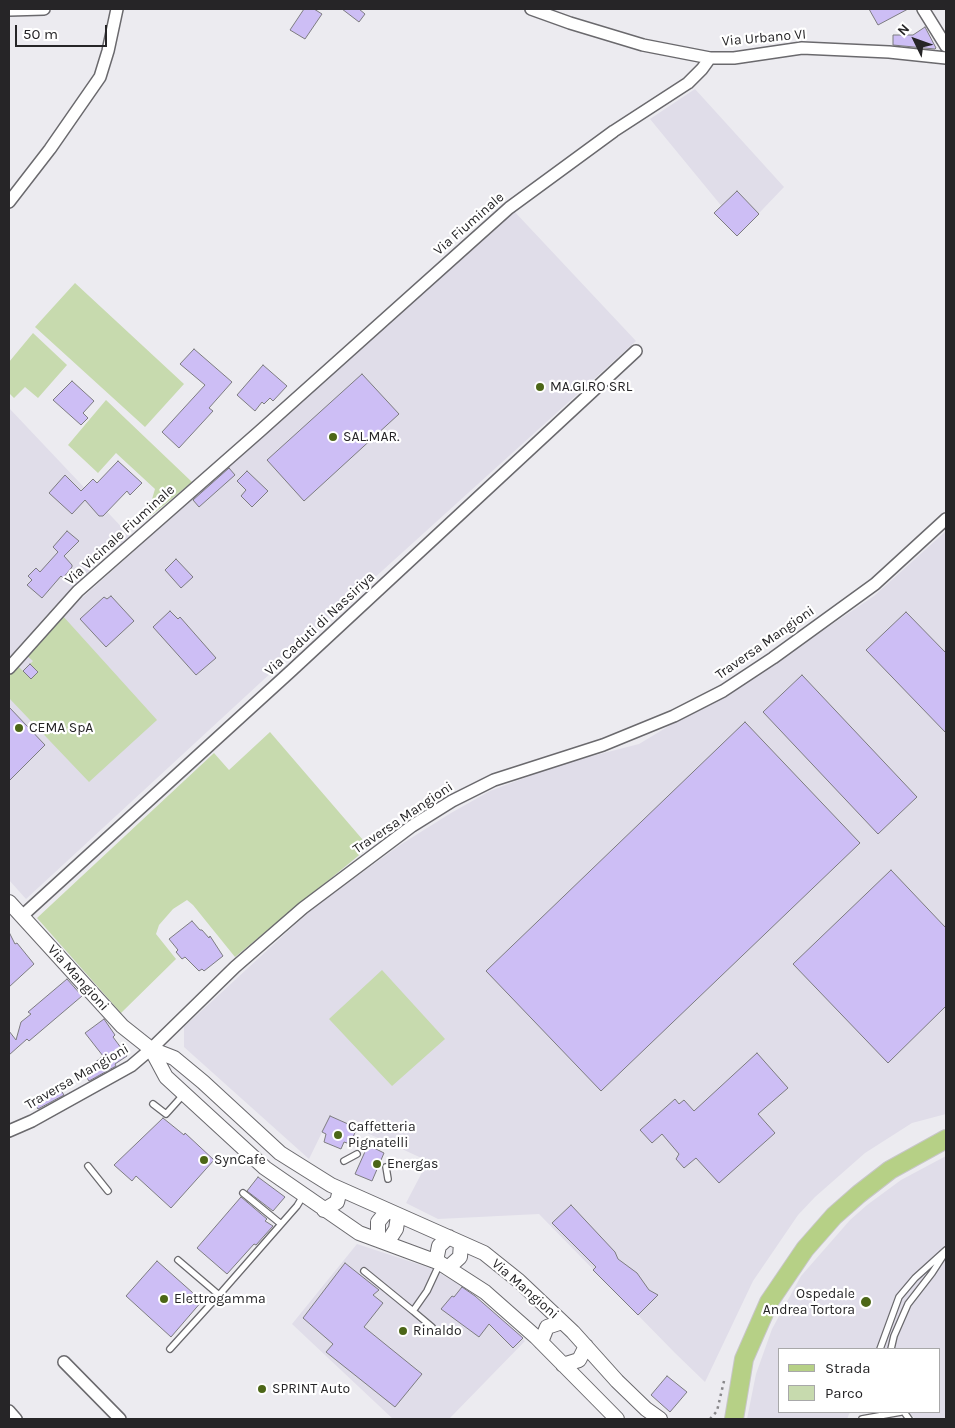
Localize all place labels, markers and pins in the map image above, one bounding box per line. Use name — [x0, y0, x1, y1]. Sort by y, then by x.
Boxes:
place label: MA.GI.RO SRL — [550, 379, 632, 395]
marker: MA.GI.RO SRL — [534, 381, 546, 393]
place label: SAL.MAR. — [343, 429, 400, 445]
marker: SAL.MAR. — [327, 431, 339, 443]
place label: CEMA SpA — [29, 720, 93, 736]
marker: CEMA SpA — [13, 722, 25, 734]
place label: Caffetteria Pignatelli — [348, 1119, 416, 1152]
marker: Caffetteria Pignatelli — [332, 1129, 344, 1141]
place label: SynCafe — [214, 1152, 266, 1168]
marker: SynCafe — [198, 1154, 210, 1166]
place label: Energas — [387, 1156, 438, 1172]
marker: Energas — [371, 1158, 383, 1170]
place label: Ospedale Andrea Tortora — [763, 1286, 855, 1318]
place label: Elettrogamma — [174, 1291, 266, 1307]
marker: Elettrogamma — [158, 1293, 170, 1305]
marker: Ospedale Andrea Tortora — [859, 1295, 873, 1309]
place label: Rinaldo — [413, 1323, 462, 1339]
marker: Rinaldo — [397, 1325, 409, 1337]
place label: SPRINT Auto — [272, 1381, 350, 1397]
marker: SPRINT Auto — [256, 1383, 268, 1395]

